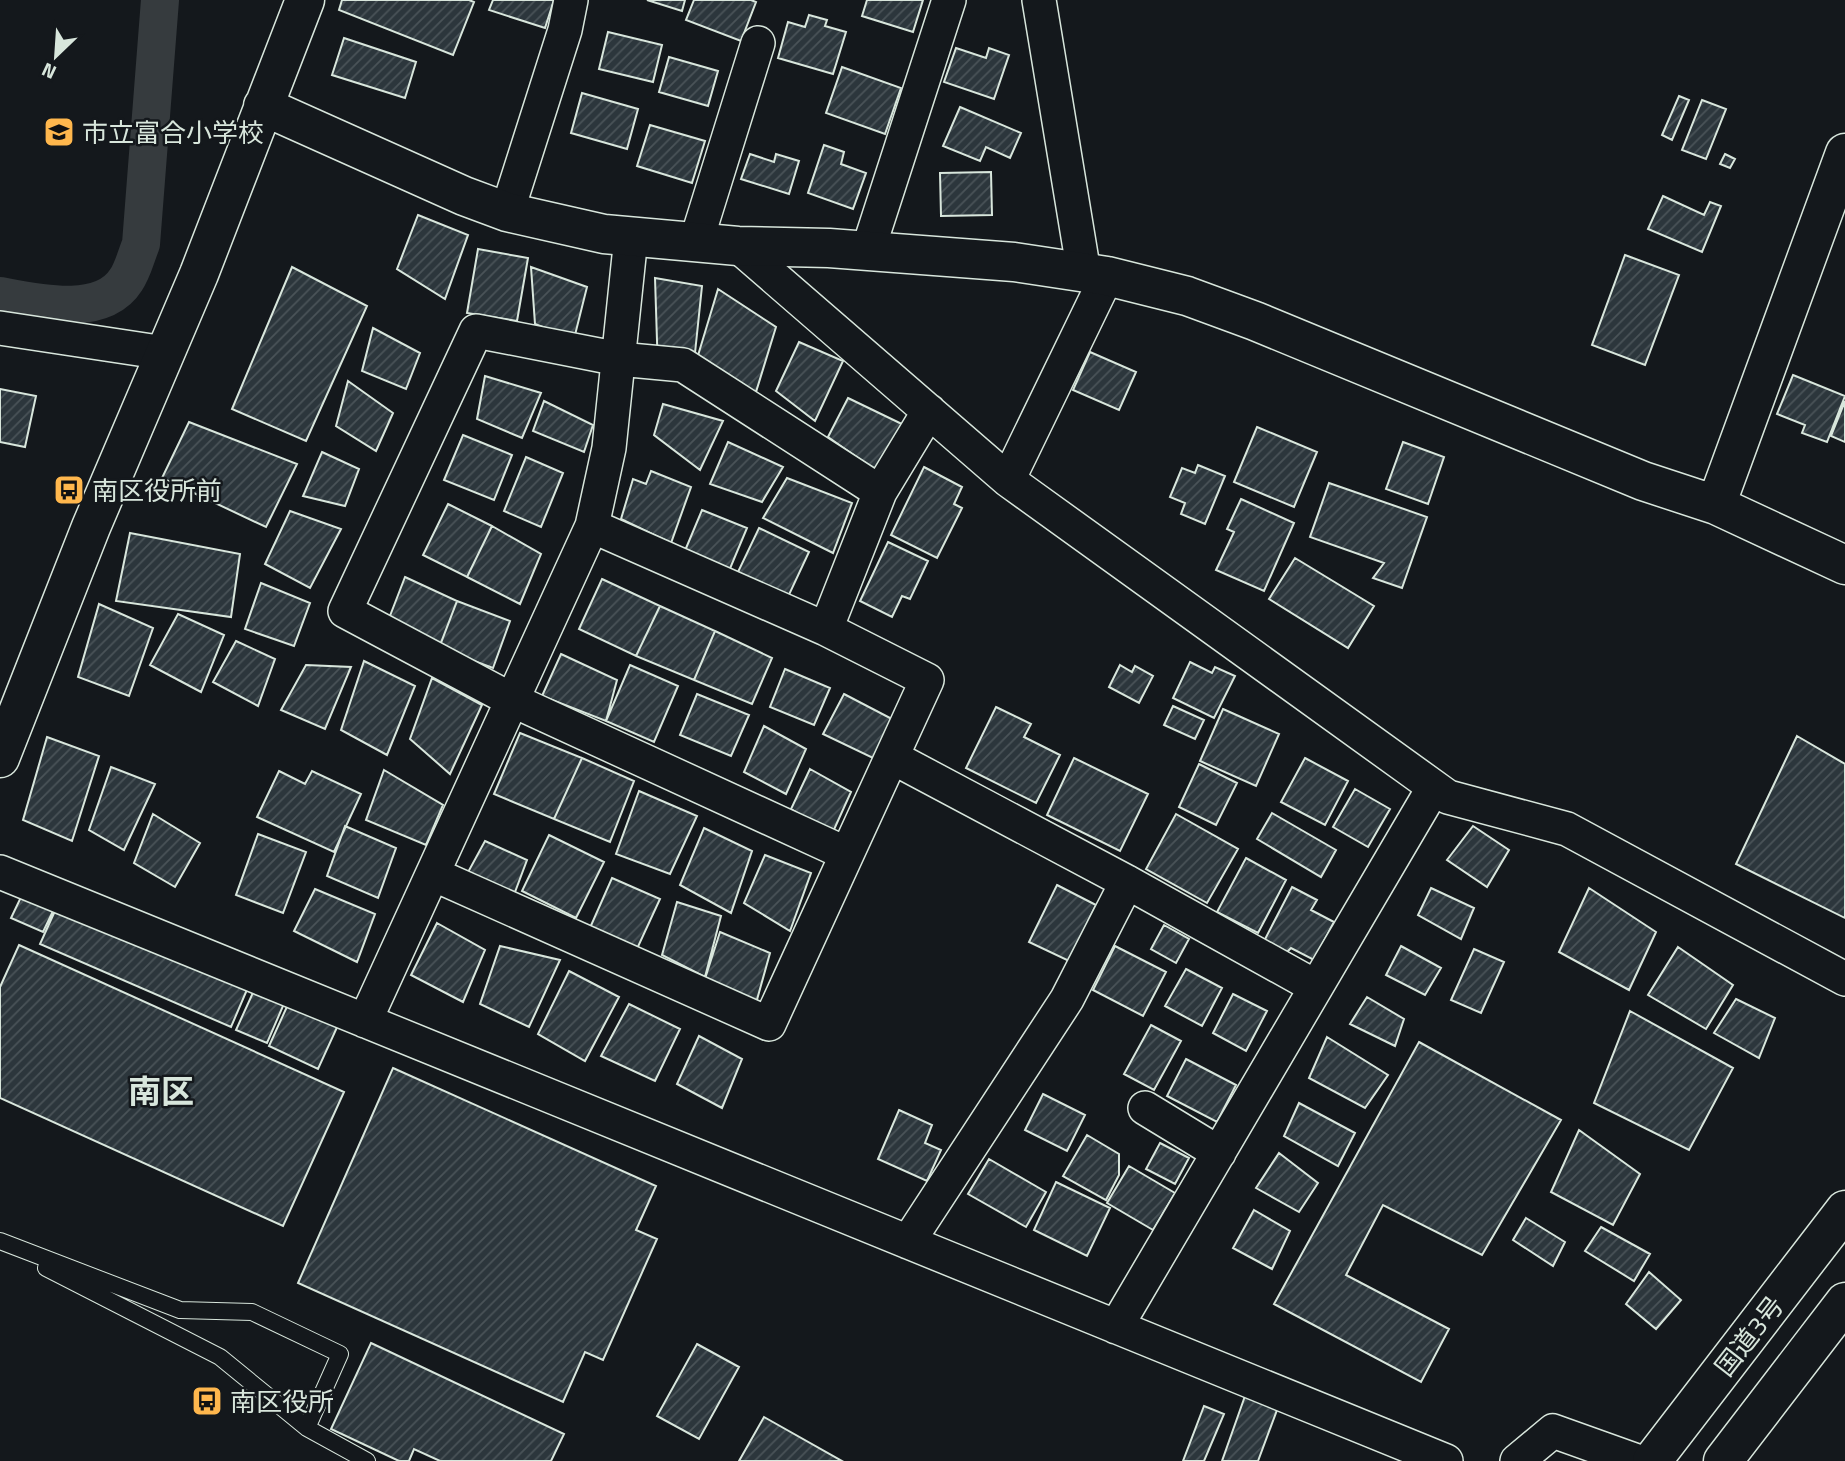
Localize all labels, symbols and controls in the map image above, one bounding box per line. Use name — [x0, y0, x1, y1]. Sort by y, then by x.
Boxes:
north arrow — [21, 21, 91, 91]
text: N — [37, 56, 61, 88]
place label: 市立富合小学校 — [82, 113, 264, 152]
school or university icon: 市立富合小学校 — [42, 115, 76, 149]
place label: 南区役所前 — [92, 471, 222, 510]
bus stop icon: 南区役所前 — [52, 473, 86, 507]
district label: 南区 — [128, 1066, 194, 1116]
street label: 国道3号 — [1705, 1288, 1793, 1384]
place label: 南区役所 — [230, 1382, 334, 1421]
bus stop icon: 南区役所 — [190, 1384, 224, 1418]

